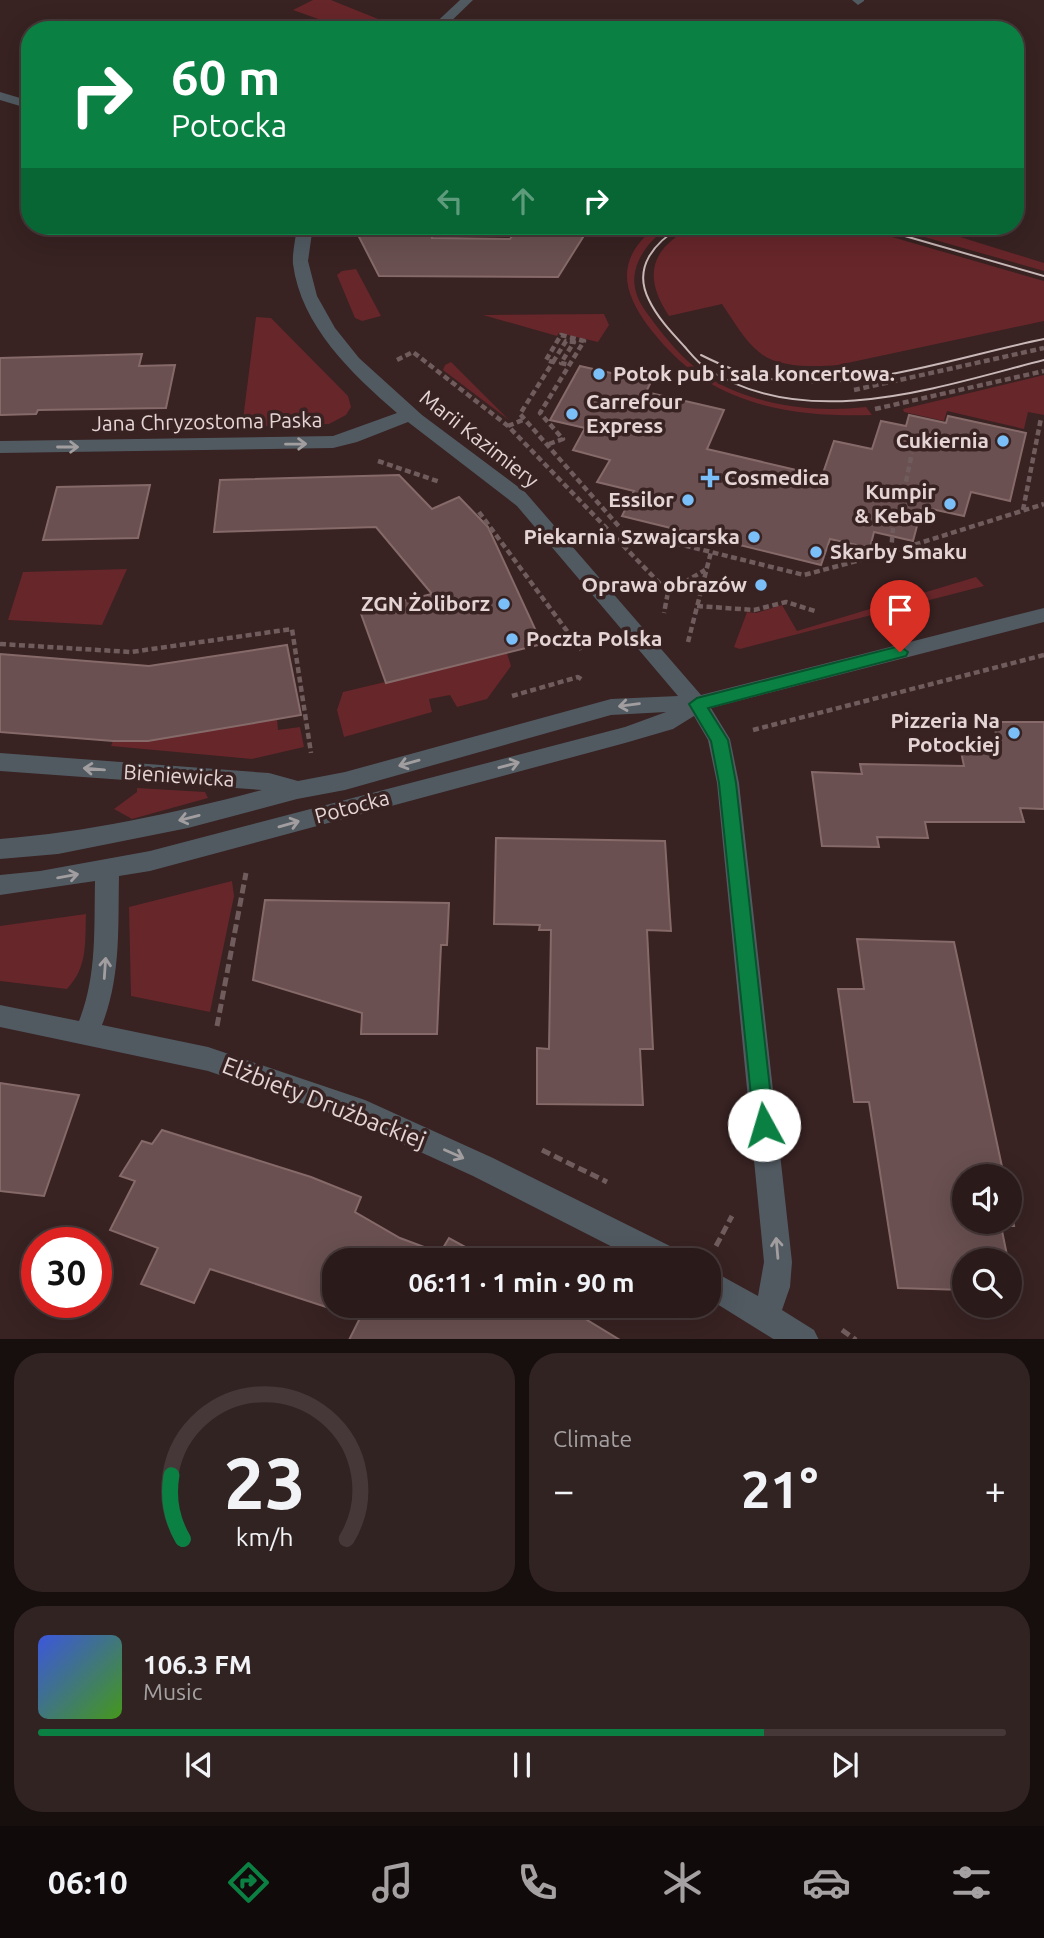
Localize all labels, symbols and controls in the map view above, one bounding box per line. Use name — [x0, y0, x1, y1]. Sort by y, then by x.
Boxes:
icon: right — [56, 49, 147, 140]
text: 60 m — [171, 49, 280, 104]
text: Potocka — [171, 107, 287, 143]
icon: left — [431, 182, 469, 220]
icon: ahead — [504, 182, 542, 220]
icon: right — [577, 182, 615, 220]
place label: Potok pub i sala koncertowa. — [613, 361, 895, 385]
marker: Potok pub i sala koncertowa. — [591, 366, 607, 382]
street label: Marii Kazimiery — [416, 385, 544, 492]
place label: Carrefour Express — [586, 389, 683, 437]
marker: Carrefour Express — [564, 406, 580, 422]
street label: Jana Chryzostoma Paska — [91, 407, 323, 435]
place label: Cukiernia — [896, 428, 989, 452]
marker: Cukiernia — [995, 433, 1011, 449]
one-way arrow — [284, 437, 307, 450]
one-way arrow — [56, 440, 79, 454]
place label: Cosmedica — [724, 465, 830, 489]
marker: Cosmedica — [702, 470, 718, 486]
place label: Kumpir & Kebab — [855, 479, 936, 527]
place label: Essilor — [608, 487, 674, 511]
marker: Essilor — [680, 492, 696, 508]
marker: Kumpir & Kebab — [942, 496, 958, 512]
place label: Piekarnia Szwajcarska — [523, 524, 740, 548]
marker: Piekarnia Szwajcarska — [746, 529, 762, 545]
place label: Skarby Smaku — [830, 539, 967, 563]
marker: Skarby Smaku — [808, 544, 824, 560]
place label: Oprawa obrazów — [582, 572, 748, 596]
marker: Oprawa obrazów — [753, 577, 769, 593]
pin — [870, 580, 930, 652]
place label: ZGN Żoliborz — [361, 591, 490, 615]
icon: arrive — [881, 591, 919, 629]
marker: ZGN Żoliborz — [496, 596, 512, 612]
place label: Poczta Polska — [526, 626, 662, 650]
marker: Poczta Polska — [504, 631, 520, 647]
one-way arrow — [618, 698, 641, 711]
place label: Pizzeria Na Potockiej — [891, 708, 1000, 756]
marker: Pizzeria Na Potockiej — [1006, 725, 1022, 741]
one-way arrow — [398, 757, 421, 770]
one-way arrow — [497, 758, 520, 771]
street label: Bieniewicka — [123, 759, 235, 791]
one-way arrow — [83, 762, 106, 775]
street label: Potocka — [312, 785, 392, 827]
one-way arrow — [178, 812, 201, 825]
one-way arrow — [277, 817, 300, 830]
one-way arrow — [56, 869, 79, 882]
one-way arrow — [98, 957, 111, 980]
street label: Elżbiety Drużbackiej — [219, 1051, 430, 1154]
position arrow — [727, 1088, 801, 1162]
one-way arrow — [443, 1148, 464, 1161]
map controls — [952, 1164, 1022, 1318]
button: sound — [952, 1164, 1022, 1234]
speed limit sign: 30 — [21, 1227, 112, 1318]
one-way arrow — [770, 1237, 783, 1260]
button: search — [952, 1248, 1022, 1318]
text: 06:11 · 1 min · 90 m — [408, 1268, 635, 1297]
text: Climate — [553, 1426, 632, 1451]
text: 23 — [223, 1441, 306, 1523]
text: 21° — [741, 1460, 818, 1518]
text: − — [553, 1469, 574, 1511]
text: + — [985, 1469, 1006, 1511]
text: km/h — [236, 1522, 293, 1550]
text: 106.3 FM — [143, 1650, 252, 1679]
text: Music — [143, 1679, 202, 1704]
icon: previous — [180, 1746, 218, 1784]
icon: pause — [503, 1746, 541, 1784]
icon: next — [826, 1746, 864, 1784]
icon: directions — [224, 1858, 273, 1907]
icon: music — [368, 1858, 417, 1907]
icon: phone — [513, 1858, 562, 1907]
icon: climate — [658, 1858, 707, 1907]
icon: car — [802, 1858, 851, 1907]
icon: filters — [947, 1858, 996, 1907]
text: 06:10 — [48, 1864, 128, 1900]

